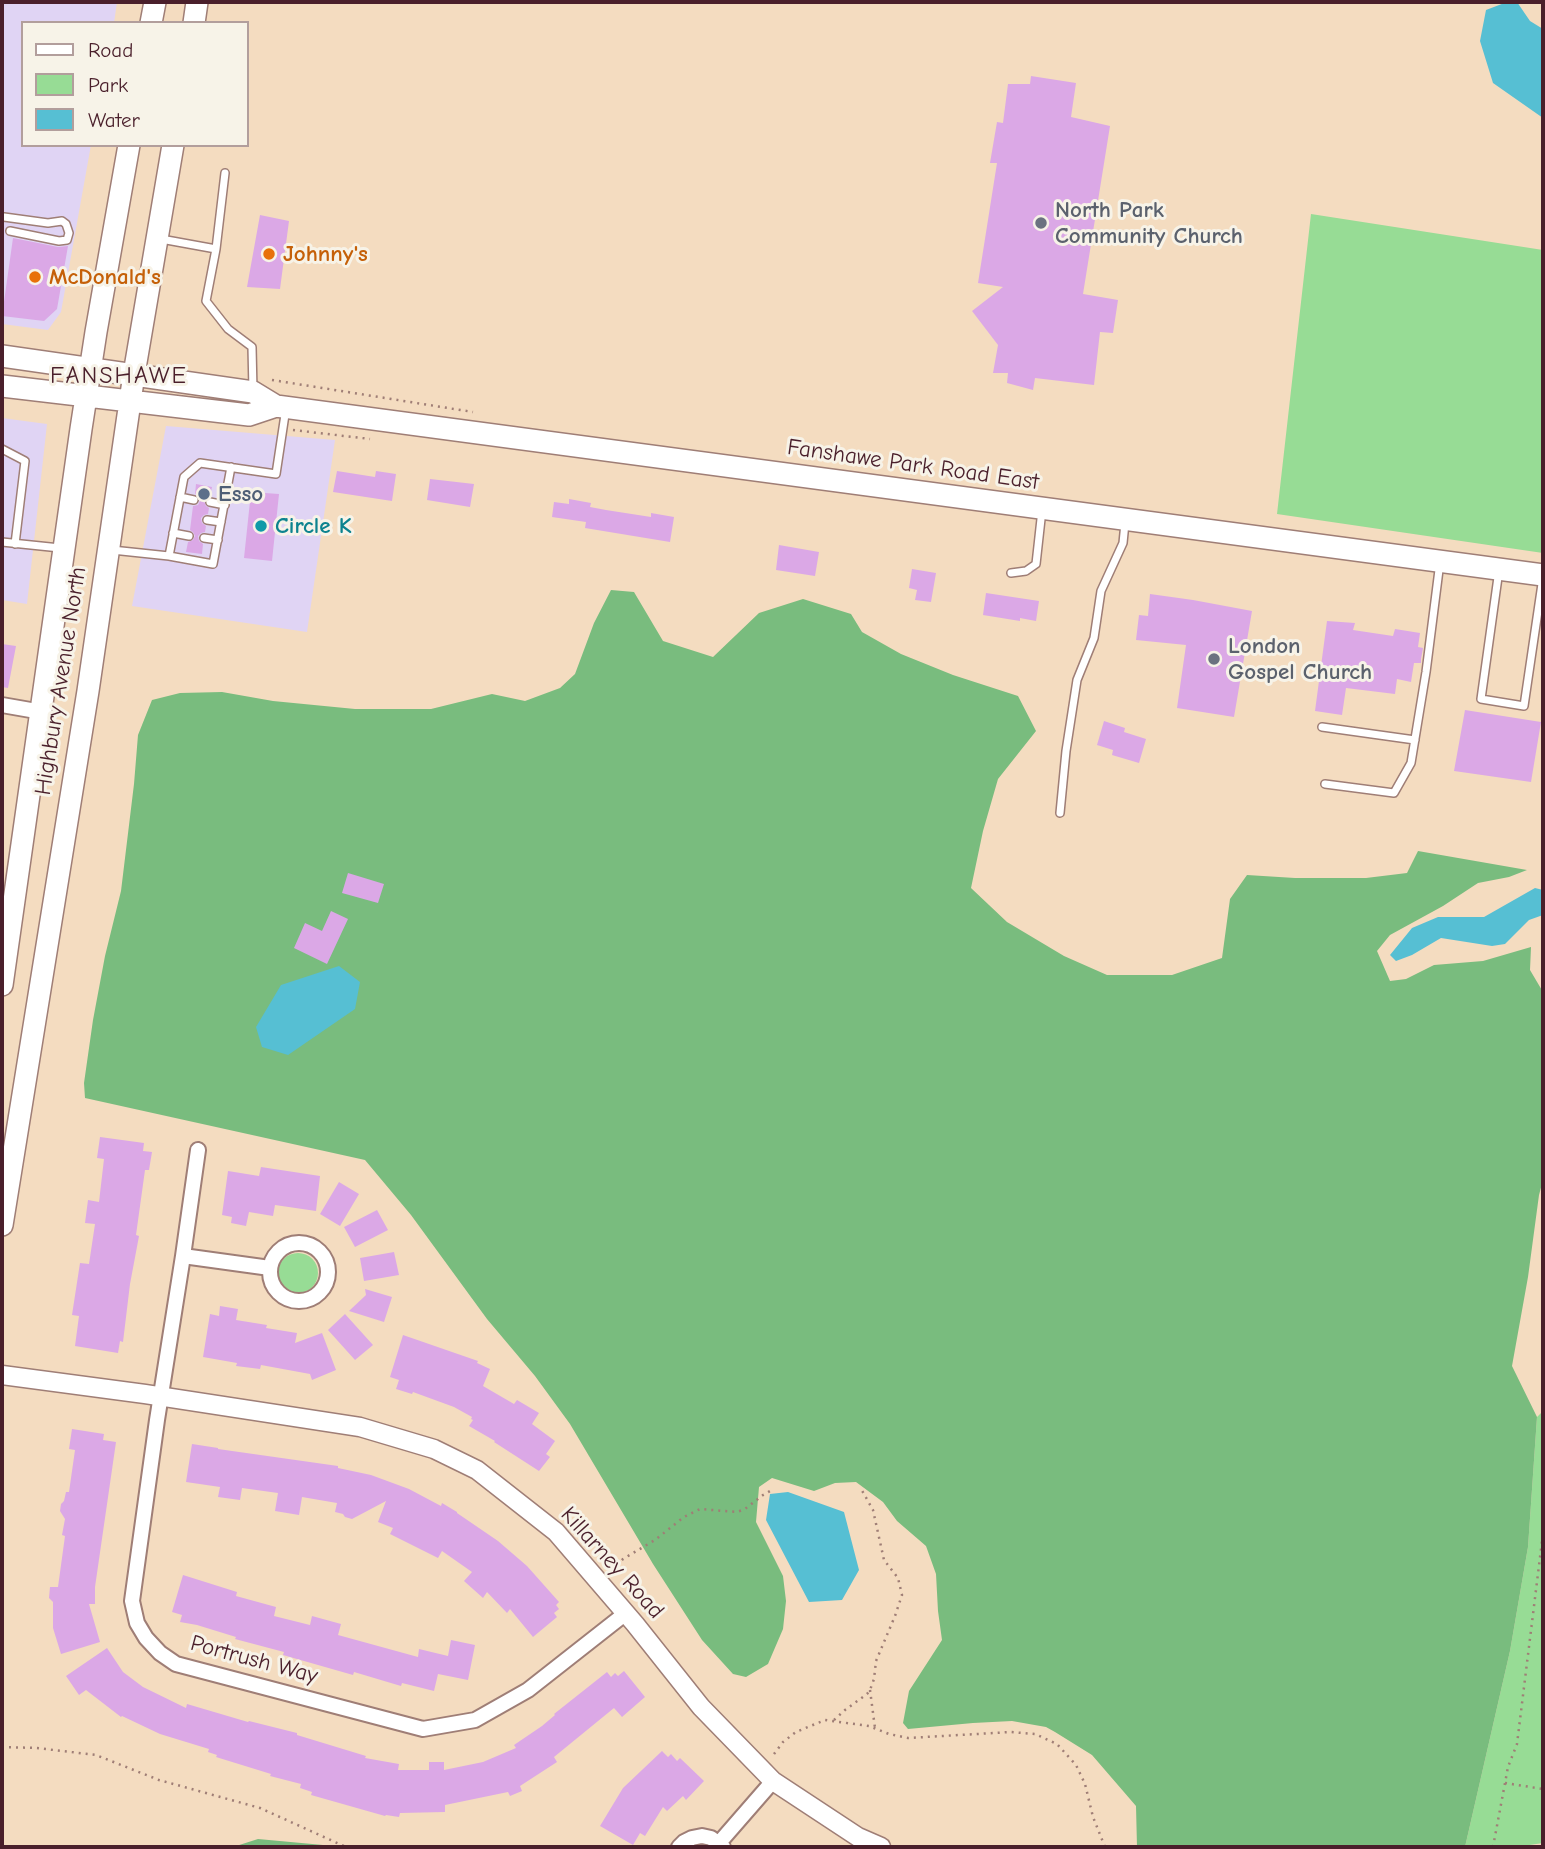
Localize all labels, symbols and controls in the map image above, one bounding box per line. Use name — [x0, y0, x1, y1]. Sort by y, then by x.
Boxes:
legend — [21, 21, 248, 147]
text: Road — [88, 38, 133, 62]
text: Park — [88, 73, 128, 97]
text: Water — [88, 108, 140, 132]
place label: North Park Community Church — [1055, 196, 1243, 250]
marker: North Park Community Church — [1033, 215, 1049, 231]
place label: Johnny's — [283, 240, 368, 268]
marker: Johnny's — [261, 246, 277, 262]
place label: McDonald's — [49, 263, 161, 291]
marker: McDonald's — [27, 269, 43, 285]
district label: FANSHAWE — [51, 362, 187, 390]
street label: Fanshawe Park Road East — [785, 434, 1041, 496]
place label: Esso — [218, 480, 263, 508]
marker: Esso — [196, 486, 212, 502]
place label: Circle K — [275, 512, 352, 540]
marker: Circle K — [253, 518, 269, 534]
street label: Highbury Avenue North — [29, 565, 93, 797]
place label: London Gospel Church — [1228, 632, 1372, 686]
marker: London Gospel Church — [1206, 651, 1222, 667]
street label: Killarney Road — [555, 1501, 669, 1625]
street label: Portrush Way — [187, 1630, 321, 1690]

